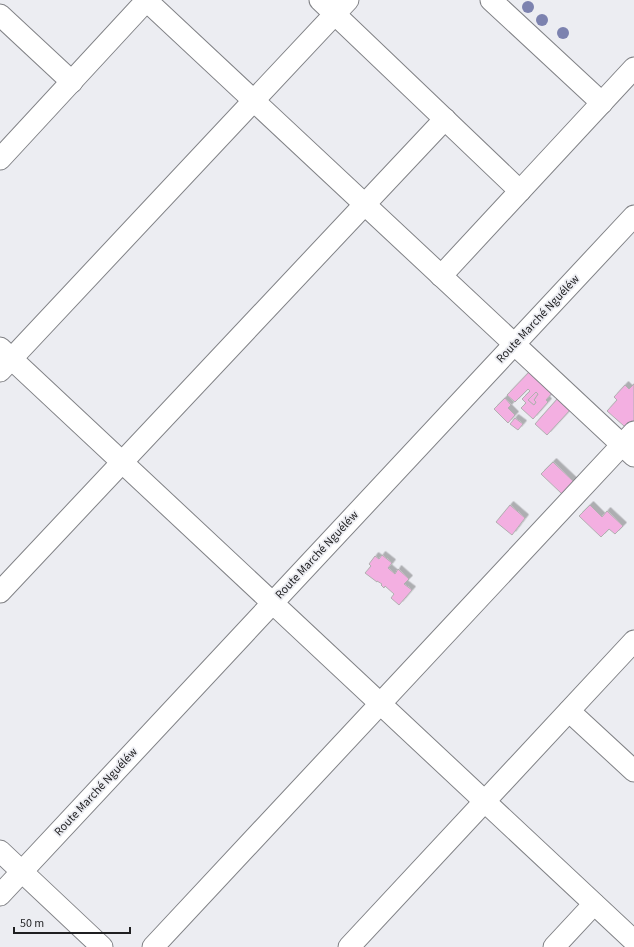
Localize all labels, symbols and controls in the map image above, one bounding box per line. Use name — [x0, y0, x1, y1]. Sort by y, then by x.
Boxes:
street label: Route Marché Nguéléw — [493, 271, 584, 367]
street label: Route Marché Nguéléw — [272, 507, 363, 603]
street label: Route Marché Nguéléw — [51, 744, 142, 840]
scale bar — [14, 909, 130, 935]
text: 50 m — [20, 915, 44, 932]

